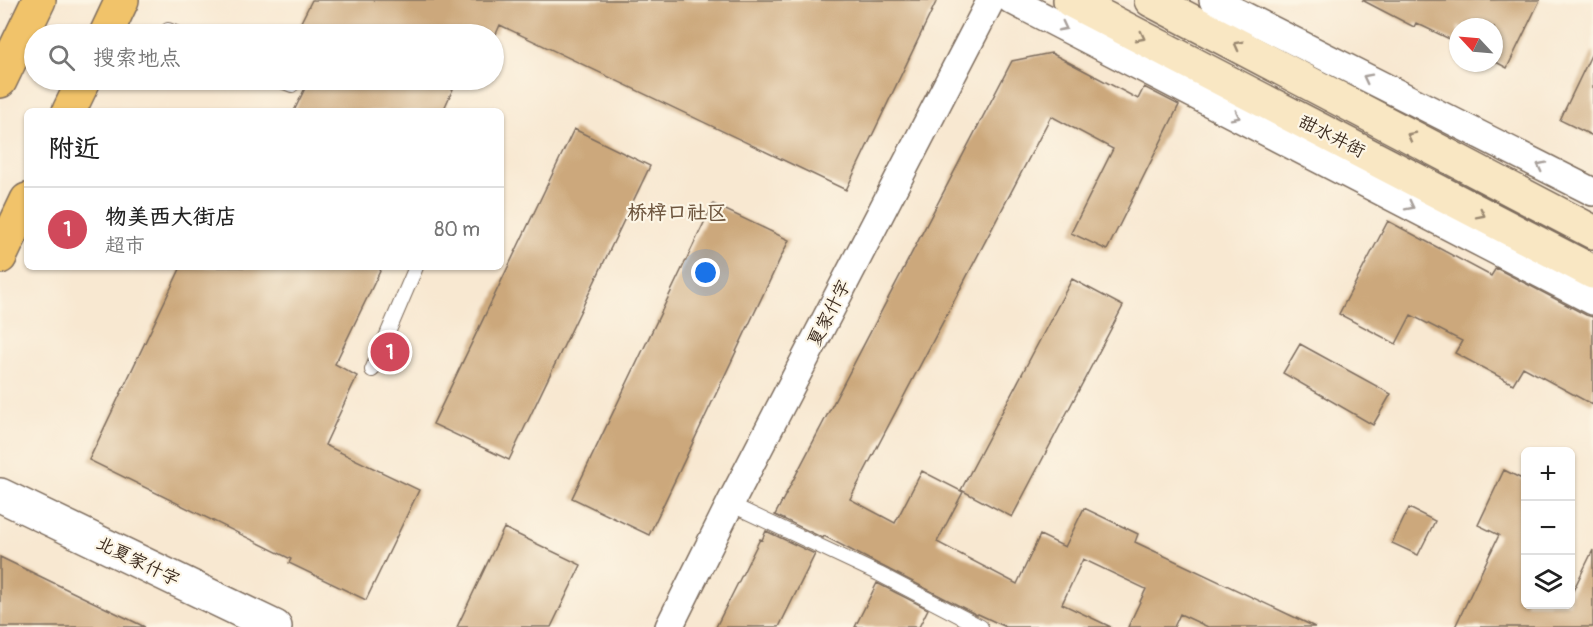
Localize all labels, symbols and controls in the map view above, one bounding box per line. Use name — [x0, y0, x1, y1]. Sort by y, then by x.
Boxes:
north arrow — [1449, 18, 1503, 72]
one-way arrow — [1057, 19, 1068, 31]
search box — [24, 24, 504, 90]
one-way arrow — [1134, 30, 1145, 41]
icon: search — [45, 41, 78, 74]
one-way arrow — [1234, 41, 1245, 53]
text: 搜索地点 — [93, 44, 181, 72]
one-way arrow — [1362, 73, 1373, 85]
one-way arrow — [1230, 109, 1241, 121]
street label: 甜水井街 — [1294, 110, 1369, 163]
one-way arrow — [1407, 132, 1418, 143]
text: 附近 — [48, 133, 100, 165]
one-way arrow — [1536, 161, 1547, 173]
one-way arrow — [1403, 199, 1414, 210]
district label: 桥梓口社区 — [627, 200, 727, 225]
text: 物美西大街店 — [105, 203, 237, 231]
one-way arrow — [1475, 207, 1486, 218]
text: 1 — [64, 217, 71, 242]
text: 80 m — [434, 217, 480, 242]
text: 超市 — [105, 233, 145, 258]
your location — [691, 258, 720, 287]
street label: 夏家什字 — [803, 276, 856, 351]
pin: 1 — [370, 330, 410, 374]
map controls — [1521, 447, 1575, 609]
button: + — [1521, 447, 1575, 501]
button: − — [1521, 501, 1575, 555]
street label: 北夏家什字 — [92, 531, 183, 592]
button: layers — [1521, 555, 1575, 609]

